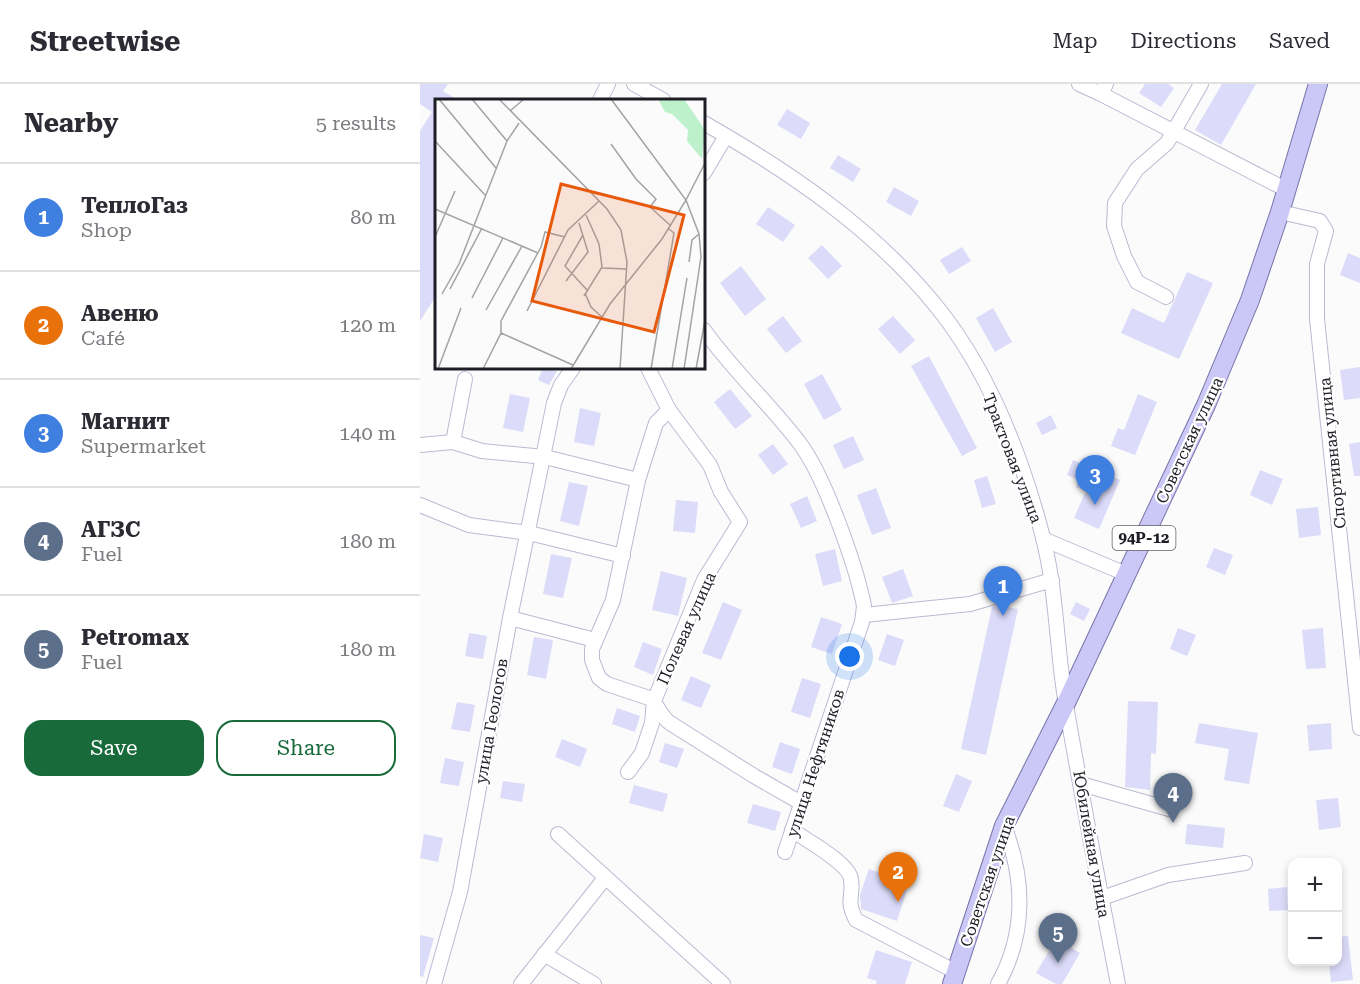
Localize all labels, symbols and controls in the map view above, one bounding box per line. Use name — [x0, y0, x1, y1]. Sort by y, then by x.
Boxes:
text: Streetwise — [30, 25, 181, 58]
text: Map — [1053, 29, 1097, 53]
text: Directions — [1130, 29, 1236, 53]
text: Saved — [1269, 29, 1330, 53]
inset map — [435, 99, 705, 369]
text: Nearby — [24, 108, 118, 138]
text: 5 results — [316, 111, 396, 135]
text: ТеплоГаз — [81, 193, 188, 218]
text: 1 — [38, 205, 49, 229]
text: 80 m — [350, 205, 396, 229]
text: Shop — [81, 218, 132, 242]
text: Авеню — [81, 301, 159, 326]
text: 2 — [38, 313, 49, 337]
text: 120 m — [339, 313, 396, 337]
text: Café — [81, 326, 125, 350]
street label: Советская улица — [1152, 374, 1227, 506]
street label: Спортивная улица — [1315, 376, 1350, 530]
street label: Трактовая улица — [979, 390, 1046, 526]
text: Магнит — [81, 409, 170, 434]
text: 3 — [38, 421, 49, 445]
text: 140 m — [339, 421, 396, 445]
text: Supermarket — [81, 434, 206, 458]
pin: 3 — [1076, 456, 1114, 505]
text: АГЗС — [81, 517, 140, 542]
road number: 94Р-12 — [1112, 526, 1176, 550]
text: 4 — [38, 529, 49, 553]
text: 180 m — [339, 529, 396, 553]
text: Fuel — [81, 542, 122, 566]
pin: 1 — [984, 566, 1022, 616]
street label: Полевая улица — [653, 569, 720, 688]
text: Petromax — [81, 625, 189, 650]
text: 5 — [38, 637, 49, 661]
text: 180 m — [339, 637, 396, 661]
your location — [835, 642, 864, 671]
text: Fuel — [81, 650, 122, 674]
street label: улица Геологов — [471, 657, 512, 785]
street label: улица Нефтяников — [783, 687, 848, 840]
button: Save — [24, 720, 204, 776]
button: Share — [216, 720, 396, 776]
street label: Юбилейная улица — [1069, 769, 1114, 919]
pin: 4 — [1154, 774, 1192, 823]
street label: Советская улица — [956, 813, 1019, 949]
pin: 2 — [878, 852, 918, 902]
map controls — [1288, 858, 1342, 966]
button: + — [1288, 858, 1342, 912]
button: − — [1288, 912, 1342, 966]
pin: 5 — [1038, 914, 1078, 963]

